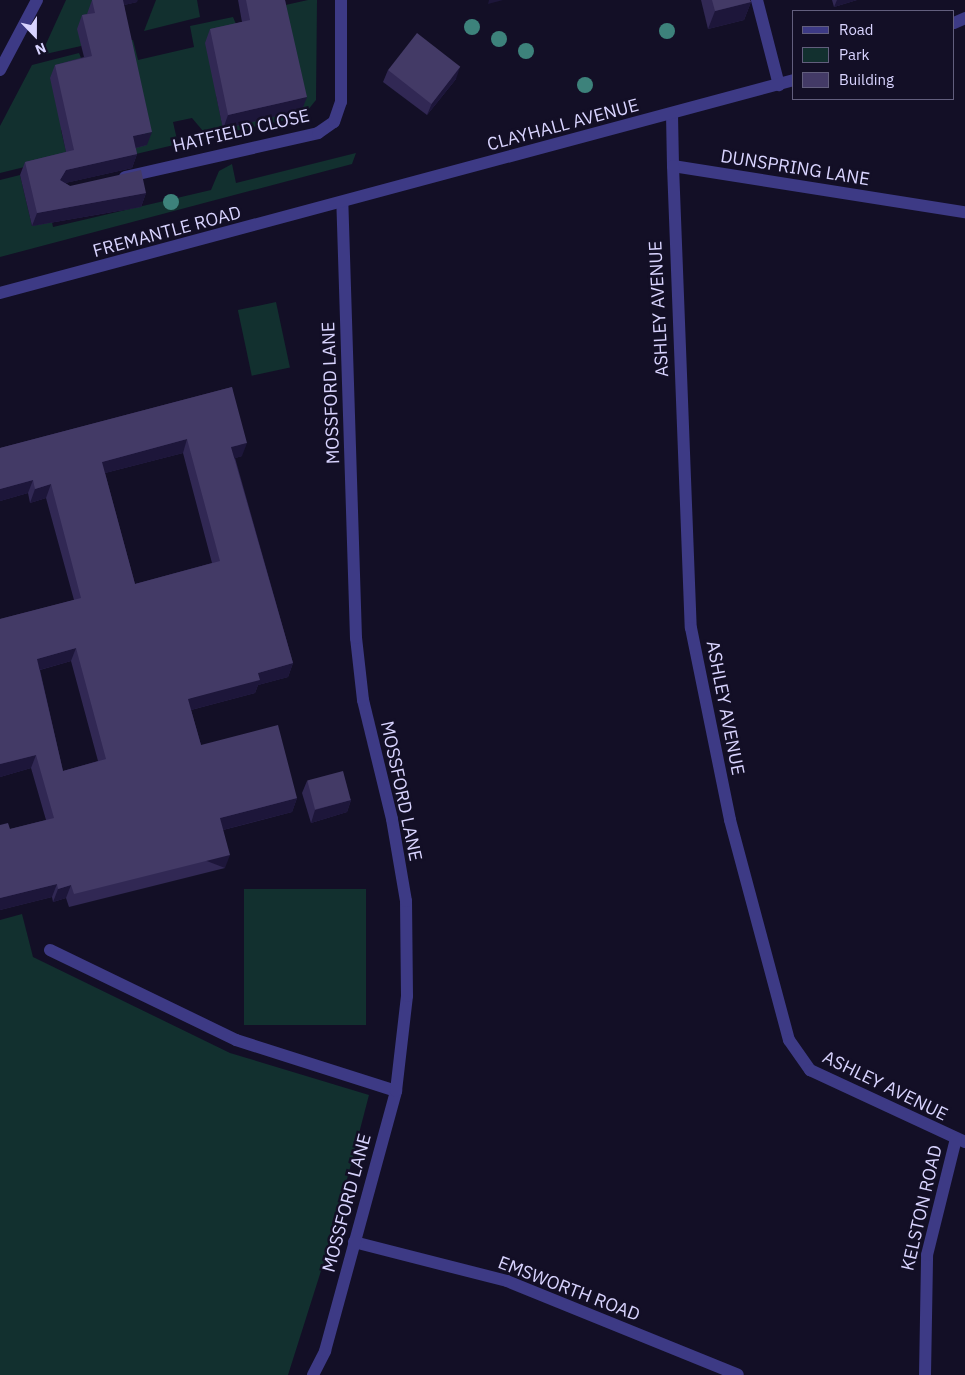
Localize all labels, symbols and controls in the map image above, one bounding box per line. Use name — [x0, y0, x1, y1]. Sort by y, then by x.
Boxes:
north arrow — [10, 10, 60, 60]
legend — [792, 10, 955, 100]
text: Road — [839, 20, 874, 39]
text: N — [33, 39, 49, 59]
text: Park — [839, 45, 869, 64]
text: Building — [839, 70, 894, 89]
street label: CLAYHALL AVENUE — [485, 94, 641, 156]
street label: HATFIELD CLOSE — [170, 105, 312, 157]
street label: DUNSPRING LANE — [719, 146, 871, 190]
street label: FREMANTLE ROAD — [91, 202, 243, 262]
street label: ASHLEY AVENUE — [645, 240, 673, 378]
street label: MOSSFORD LANE — [318, 321, 344, 465]
street label: ASHLEY AVENUE — [701, 639, 749, 777]
street label: MOSSFORD LANE — [376, 719, 426, 863]
street label: ASHLEY AVENUE — [819, 1046, 951, 1126]
street label: MOSSFORD LANE — [318, 1131, 376, 1275]
street label: KELSTON ROAD — [897, 1143, 947, 1273]
street label: EMSWORTH ROAD — [495, 1252, 643, 1326]

